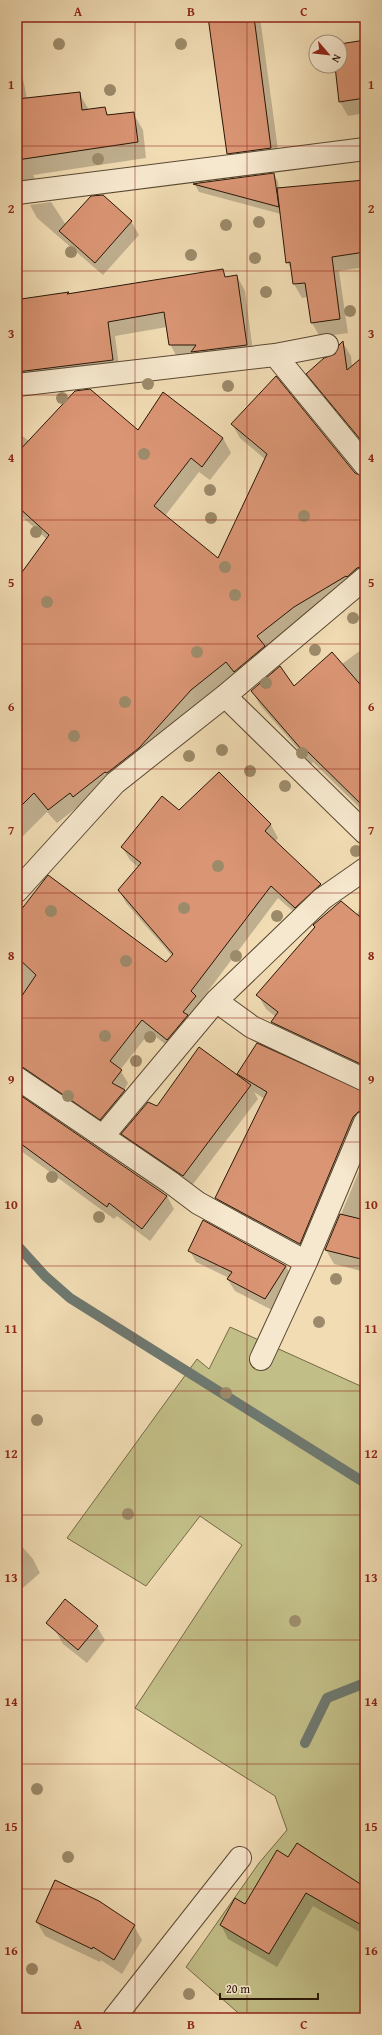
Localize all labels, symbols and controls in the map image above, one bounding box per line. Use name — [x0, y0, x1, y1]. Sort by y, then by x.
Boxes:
text: A — [74, 2, 83, 21]
text: B — [187, 2, 195, 21]
text: C — [300, 2, 308, 21]
north arrow — [308, 34, 348, 74]
text: N — [328, 52, 346, 66]
text: 1 — [8, 75, 14, 94]
text: 1 — [368, 75, 374, 94]
text: 2 — [8, 199, 15, 218]
text: 2 — [368, 199, 375, 218]
text: 3 — [8, 324, 14, 343]
text: 3 — [368, 324, 374, 343]
text: 4 — [8, 448, 15, 467]
text: 4 — [368, 448, 375, 467]
text: 5 — [8, 573, 15, 592]
text: 5 — [368, 573, 375, 592]
text: 6 — [8, 697, 15, 716]
text: 6 — [368, 697, 375, 716]
text: 7 — [8, 821, 15, 840]
text: 7 — [368, 821, 375, 840]
text: 8 — [8, 946, 15, 965]
text: 8 — [368, 946, 375, 965]
text: 9 — [8, 1070, 15, 1089]
text: 9 — [368, 1070, 375, 1089]
text: 10 — [4, 1195, 18, 1214]
text: 10 — [364, 1195, 378, 1214]
text: 11 — [4, 1319, 18, 1338]
text: 11 — [364, 1319, 378, 1338]
text: 12 — [4, 1444, 18, 1463]
text: 12 — [364, 1444, 378, 1463]
text: 13 — [4, 1568, 18, 1587]
text: 13 — [364, 1568, 378, 1587]
text: 14 — [4, 1692, 18, 1711]
text: 14 — [364, 1692, 378, 1711]
text: 15 — [4, 1817, 18, 1836]
text: 15 — [364, 1817, 378, 1836]
text: 16 — [4, 1941, 18, 1960]
text: 16 — [364, 1941, 378, 1960]
scale bar — [220, 1975, 318, 2001]
text: 20 m — [226, 1980, 250, 1997]
text: A — [74, 2015, 83, 2034]
text: B — [187, 2015, 195, 2034]
text: C — [300, 2015, 308, 2034]

